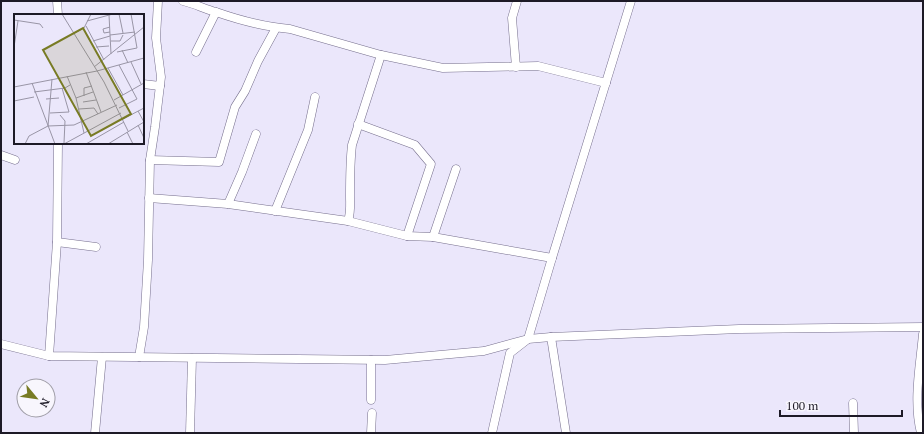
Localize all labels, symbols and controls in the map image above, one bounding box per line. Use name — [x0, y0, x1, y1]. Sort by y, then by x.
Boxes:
inset map — [14, 14, 144, 144]
north arrow — [16, 378, 56, 418]
scale bar — [780, 392, 902, 418]
text: N — [36, 396, 53, 410]
text: 100 m — [786, 398, 819, 413]

